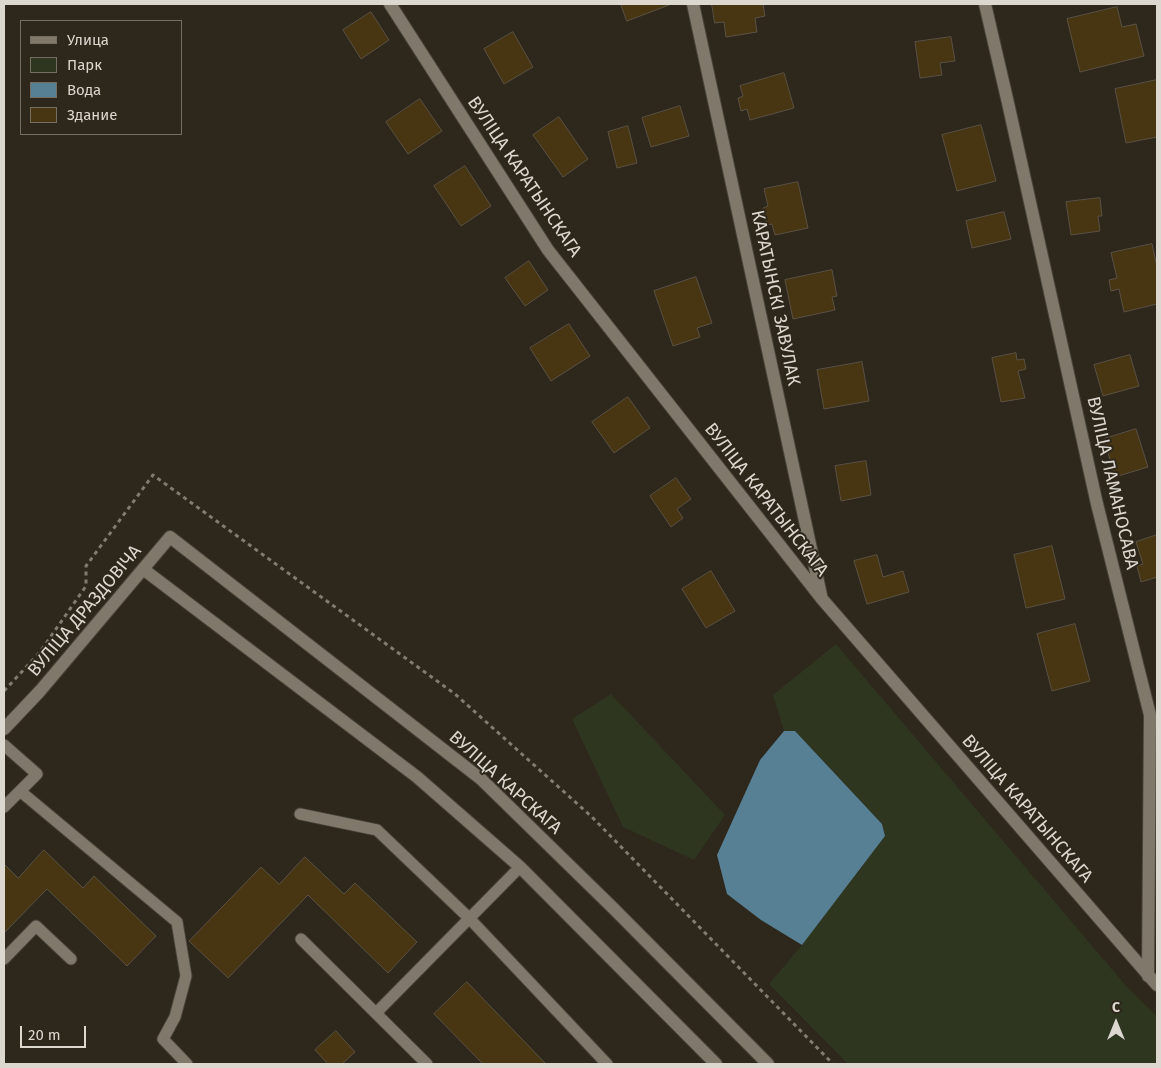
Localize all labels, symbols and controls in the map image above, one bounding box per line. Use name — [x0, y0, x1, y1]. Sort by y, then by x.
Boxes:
legend — [20, 20, 182, 135]
text: Улица — [67, 31, 109, 49]
text: Парк — [67, 56, 102, 74]
text: Вода — [67, 81, 101, 99]
street label: ВУЛІЦА КАРАТЫНСКАГА — [462, 93, 586, 261]
text: Здание — [67, 106, 117, 124]
street label: КАРАТЫНСКІ ЗАВУЛАК — [746, 208, 804, 388]
street label: ВУЛІЦА ЛАМАНОСАВА — [1082, 394, 1142, 572]
street label: ВУЛІЦА КАРАТЫНСКАГА — [699, 419, 833, 581]
street label: ВУЛІЦА ДРАЗДОВІЧА — [24, 541, 146, 681]
street label: ВУЛІЦА КАРСКАГА — [444, 727, 566, 839]
street label: ВУЛІЦА КАРАТЫНСКАГА — [957, 731, 1097, 887]
north arrow — [1091, 998, 1141, 1048]
text: С — [1112, 999, 1120, 1016]
scale bar — [22, 1016, 89, 1048]
text: 20 m — [28, 1026, 61, 1044]

